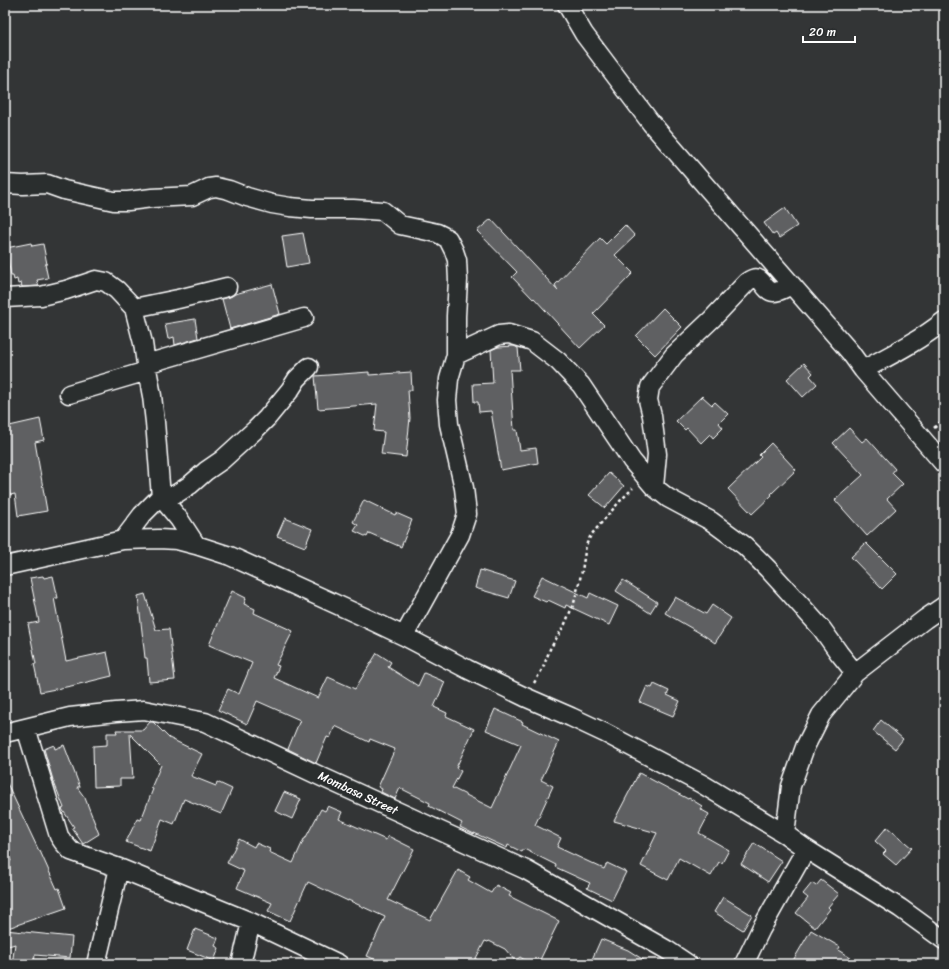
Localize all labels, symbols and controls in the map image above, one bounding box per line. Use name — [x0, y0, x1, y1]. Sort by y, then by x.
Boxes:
scale bar — [803, 18, 855, 44]
text: 20 m — [809, 21, 836, 43]
street label: Mombasa Street — [314, 765, 403, 822]

